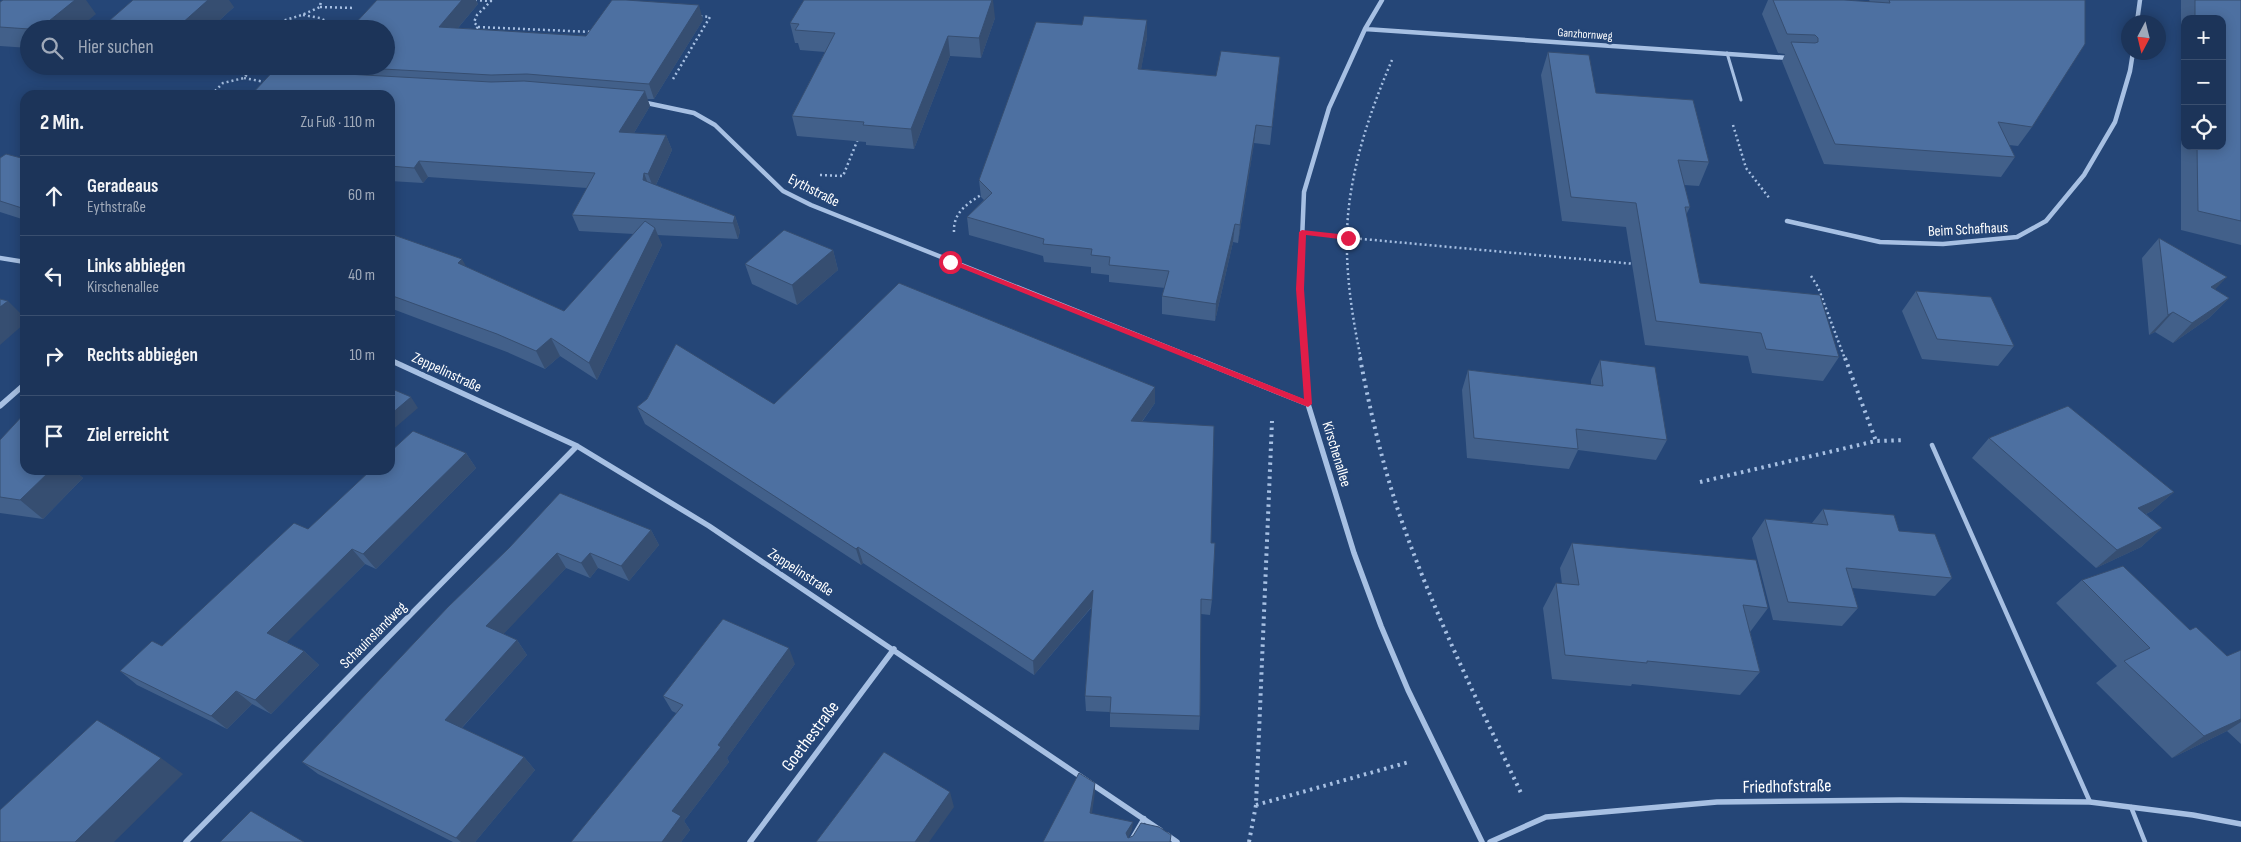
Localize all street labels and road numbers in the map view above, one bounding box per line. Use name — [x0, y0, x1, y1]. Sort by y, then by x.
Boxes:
street label: Ganzhornweg — [1557, 25, 1613, 44]
street label: Eythstraße — [785, 169, 843, 211]
street label: Beim Schafhaus — [1927, 218, 2009, 241]
street label: Zeppelinstraße — [409, 348, 485, 397]
street label: Kirschenallee — [1318, 419, 1355, 489]
street label: Zeppelinstraße — [764, 544, 837, 601]
street label: Schauinslandweg — [336, 598, 411, 673]
street label: Goethestraße — [777, 697, 844, 776]
street label: Friedhofstraße — [1742, 775, 1832, 798]

